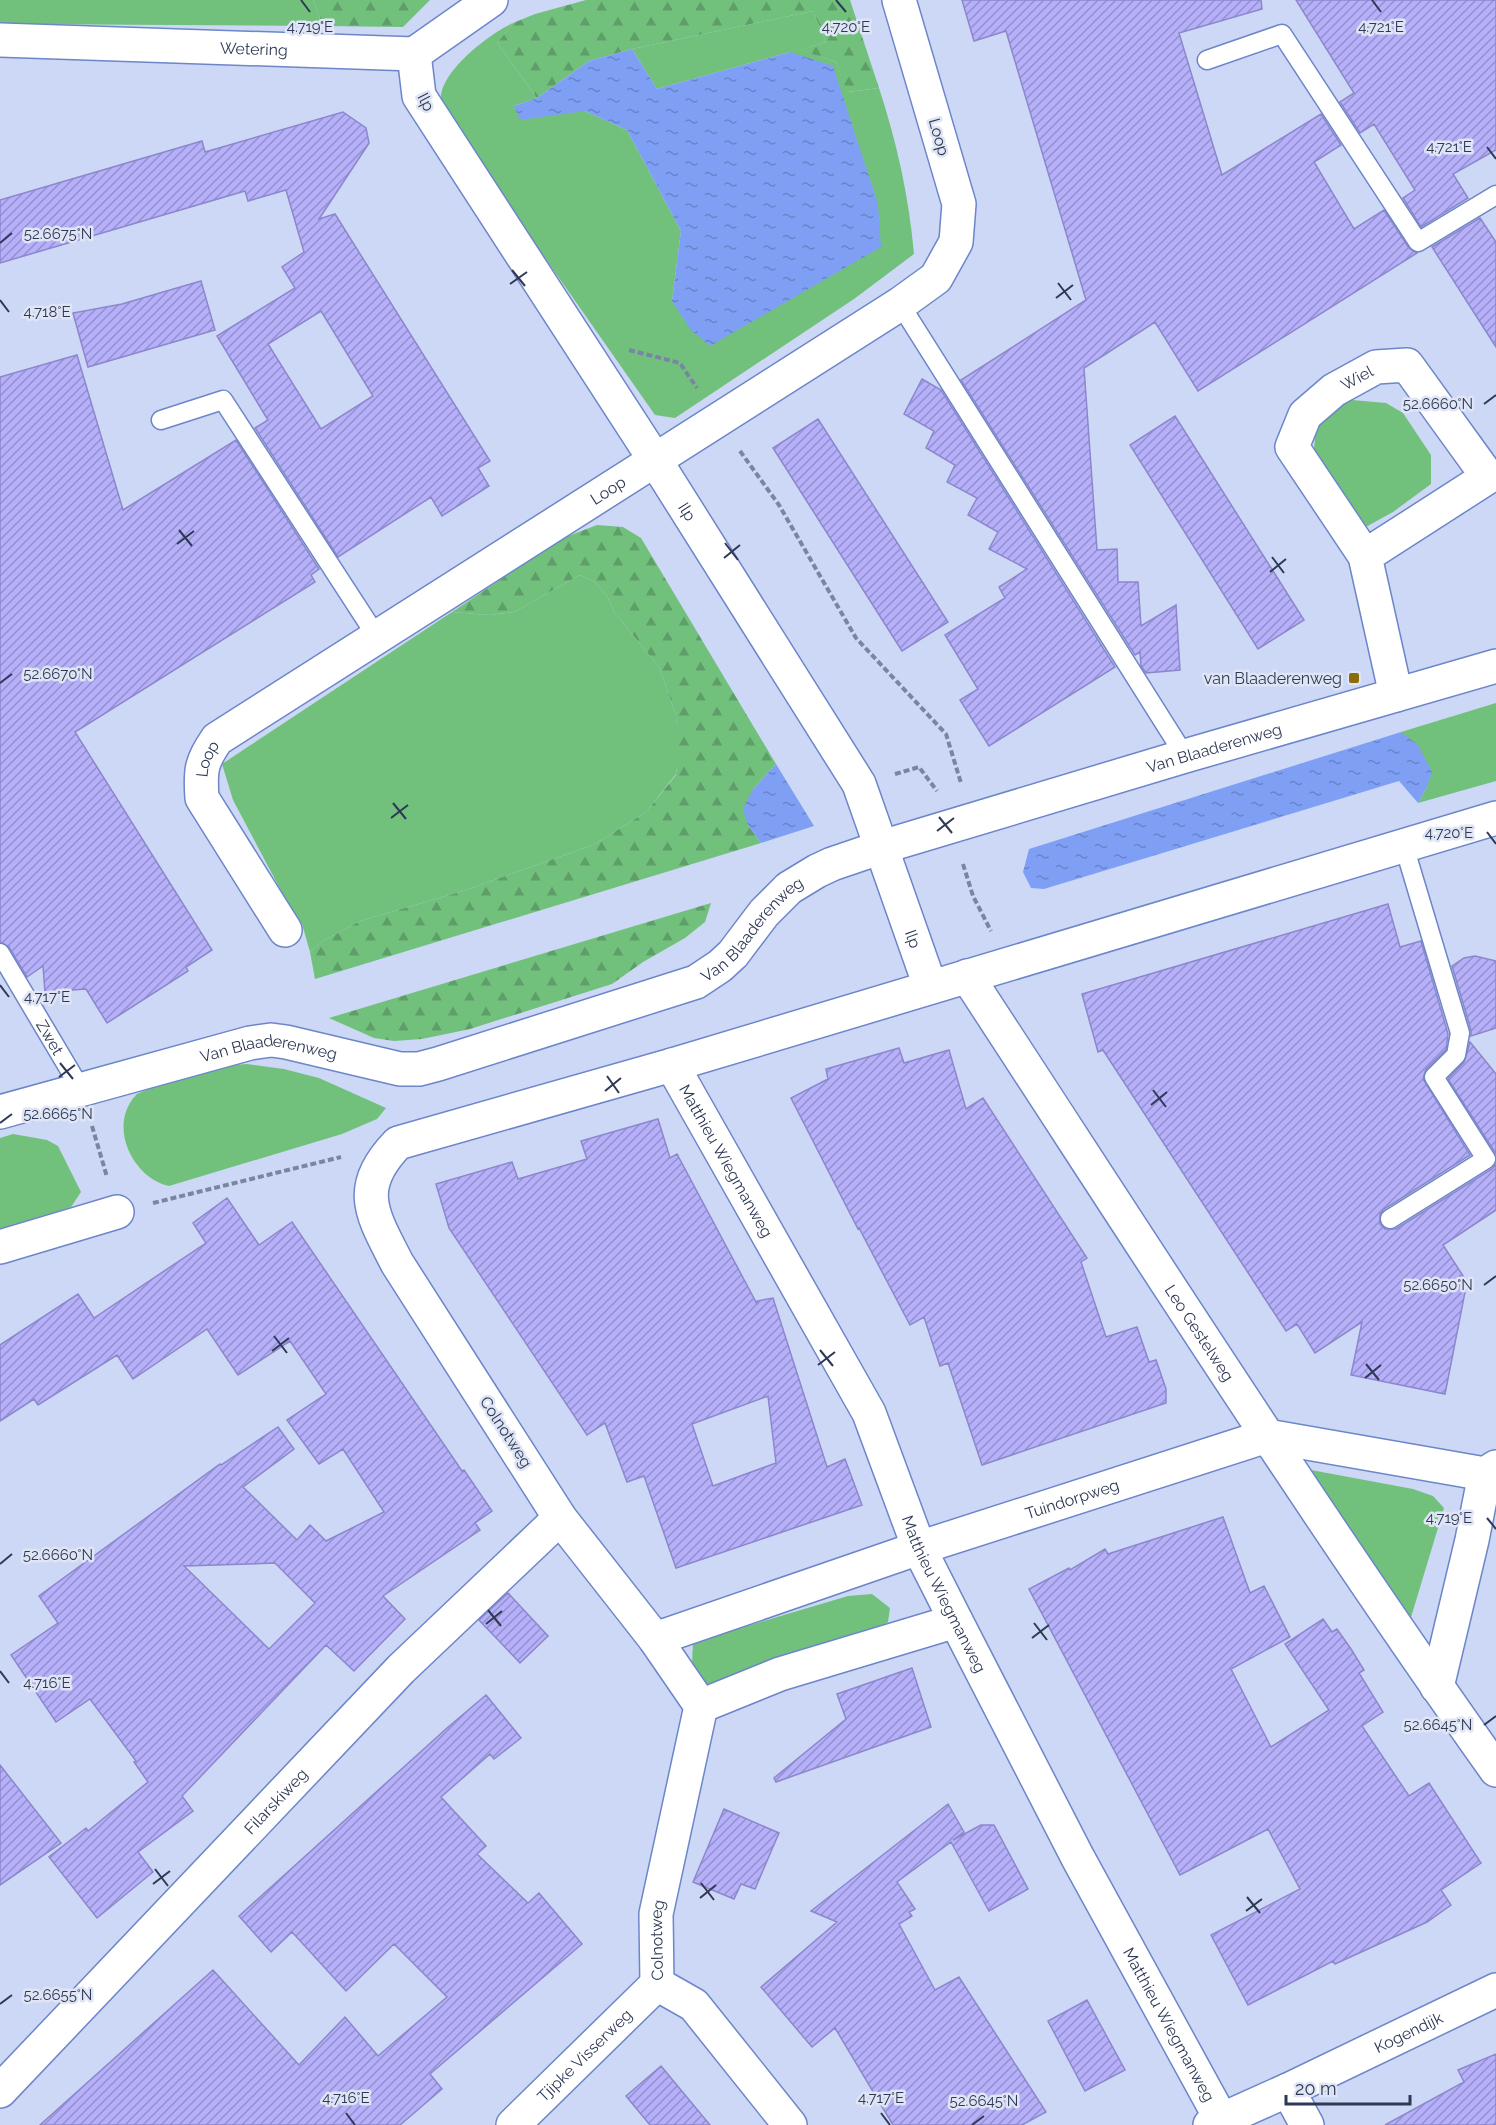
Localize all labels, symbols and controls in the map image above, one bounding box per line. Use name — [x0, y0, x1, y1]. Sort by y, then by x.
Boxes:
text: 4.719°E — [287, 18, 333, 36]
text: 4.720°E — [822, 18, 870, 36]
text: 4.721°E — [1358, 18, 1404, 36]
street label: Wetering — [220, 38, 288, 59]
street label: Ilp — [413, 90, 439, 115]
street label: Loop — [925, 116, 953, 158]
text: 4.721°E — [1426, 138, 1472, 156]
text: 52.6675°N — [24, 225, 92, 243]
text: 4.718°E — [23, 303, 71, 321]
street label: Wiel — [1337, 361, 1377, 394]
text: 52.6660°N — [1403, 395, 1473, 413]
street label: Loop — [587, 472, 629, 508]
street label: Ilp — [675, 499, 700, 524]
text: 52.6670°N — [23, 665, 93, 683]
place label: van Blaaderenweg — [1204, 669, 1342, 688]
marker: van Blaaderenweg — [1347, 671, 1361, 685]
street label: Van Blaaderenweg — [1144, 719, 1284, 777]
street label: Loop — [192, 737, 223, 778]
text: 4.720°E — [1425, 824, 1473, 842]
street label: Van Blaaderenweg — [697, 872, 806, 986]
street label: Ilp — [901, 927, 925, 951]
text: 4.717°E — [24, 988, 70, 1006]
street label: Zwet — [32, 1016, 68, 1059]
street label: Van Blaaderenweg — [198, 1030, 339, 1066]
street label: Matthieu Wiegmanweg — [675, 1081, 777, 1241]
text: 52.6665°N — [23, 1105, 93, 1123]
text: 52.6650°N — [1403, 1276, 1473, 1294]
street label: Leo Gestelweg — [1161, 1281, 1238, 1385]
street label: Colnotweg — [476, 1393, 536, 1471]
street label: Tuindorpweg — [1023, 1475, 1121, 1523]
text: 4.719°E — [1426, 1509, 1472, 1527]
street label: Matthieu Wiegmanweg — [898, 1513, 990, 1676]
text: 52.6660°N — [23, 1546, 93, 1564]
text: 4.716°E — [23, 1674, 71, 1692]
text: 52.6645°N — [1404, 1716, 1472, 1734]
street label: Filarskiweg — [240, 1764, 311, 1838]
street label: Colnotweg — [646, 1898, 668, 1981]
street label: Matthieu Wiegmanweg — [1119, 1944, 1219, 2105]
text: 52.6655°N — [24, 1986, 92, 2004]
street label: Tjipke Visserweg — [533, 2005, 636, 2105]
street label: Kogendijk — [1371, 2007, 1446, 2057]
scale bar — [1286, 2068, 1410, 2106]
text: 20 m — [1295, 2078, 1337, 2099]
text: 4.716°E — [322, 2089, 370, 2107]
text: 4.717°E — [858, 2089, 904, 2107]
text: 52.6645°N — [950, 2092, 1018, 2110]

